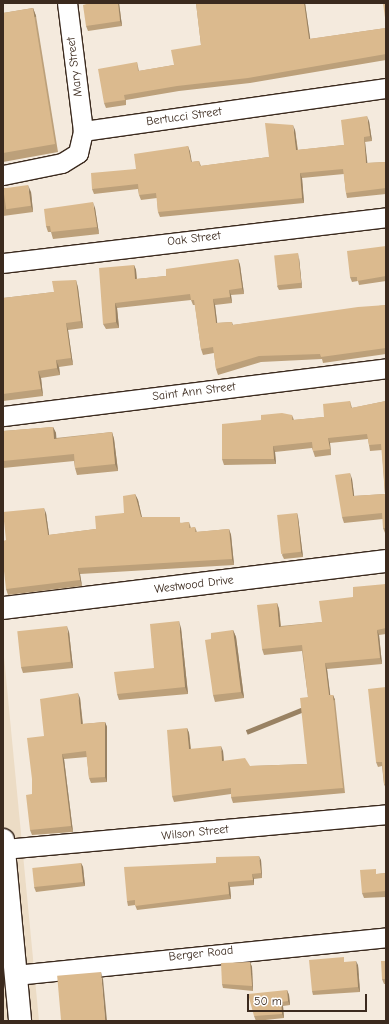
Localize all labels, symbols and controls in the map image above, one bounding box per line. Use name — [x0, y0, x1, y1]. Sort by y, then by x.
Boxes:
street label: Mary Street — [64, 36, 86, 98]
street label: Bertucci Street — [145, 105, 223, 129]
street label: Oak Street — [166, 229, 222, 249]
street label: Saint Ann Street — [151, 380, 237, 404]
street label: Westwood Drive — [153, 573, 235, 597]
street label: Wilson Street — [161, 822, 229, 844]
street label: Berger Road — [168, 943, 234, 965]
scale bar — [249, 986, 369, 1012]
text: 50 m — [254, 994, 282, 1008]

